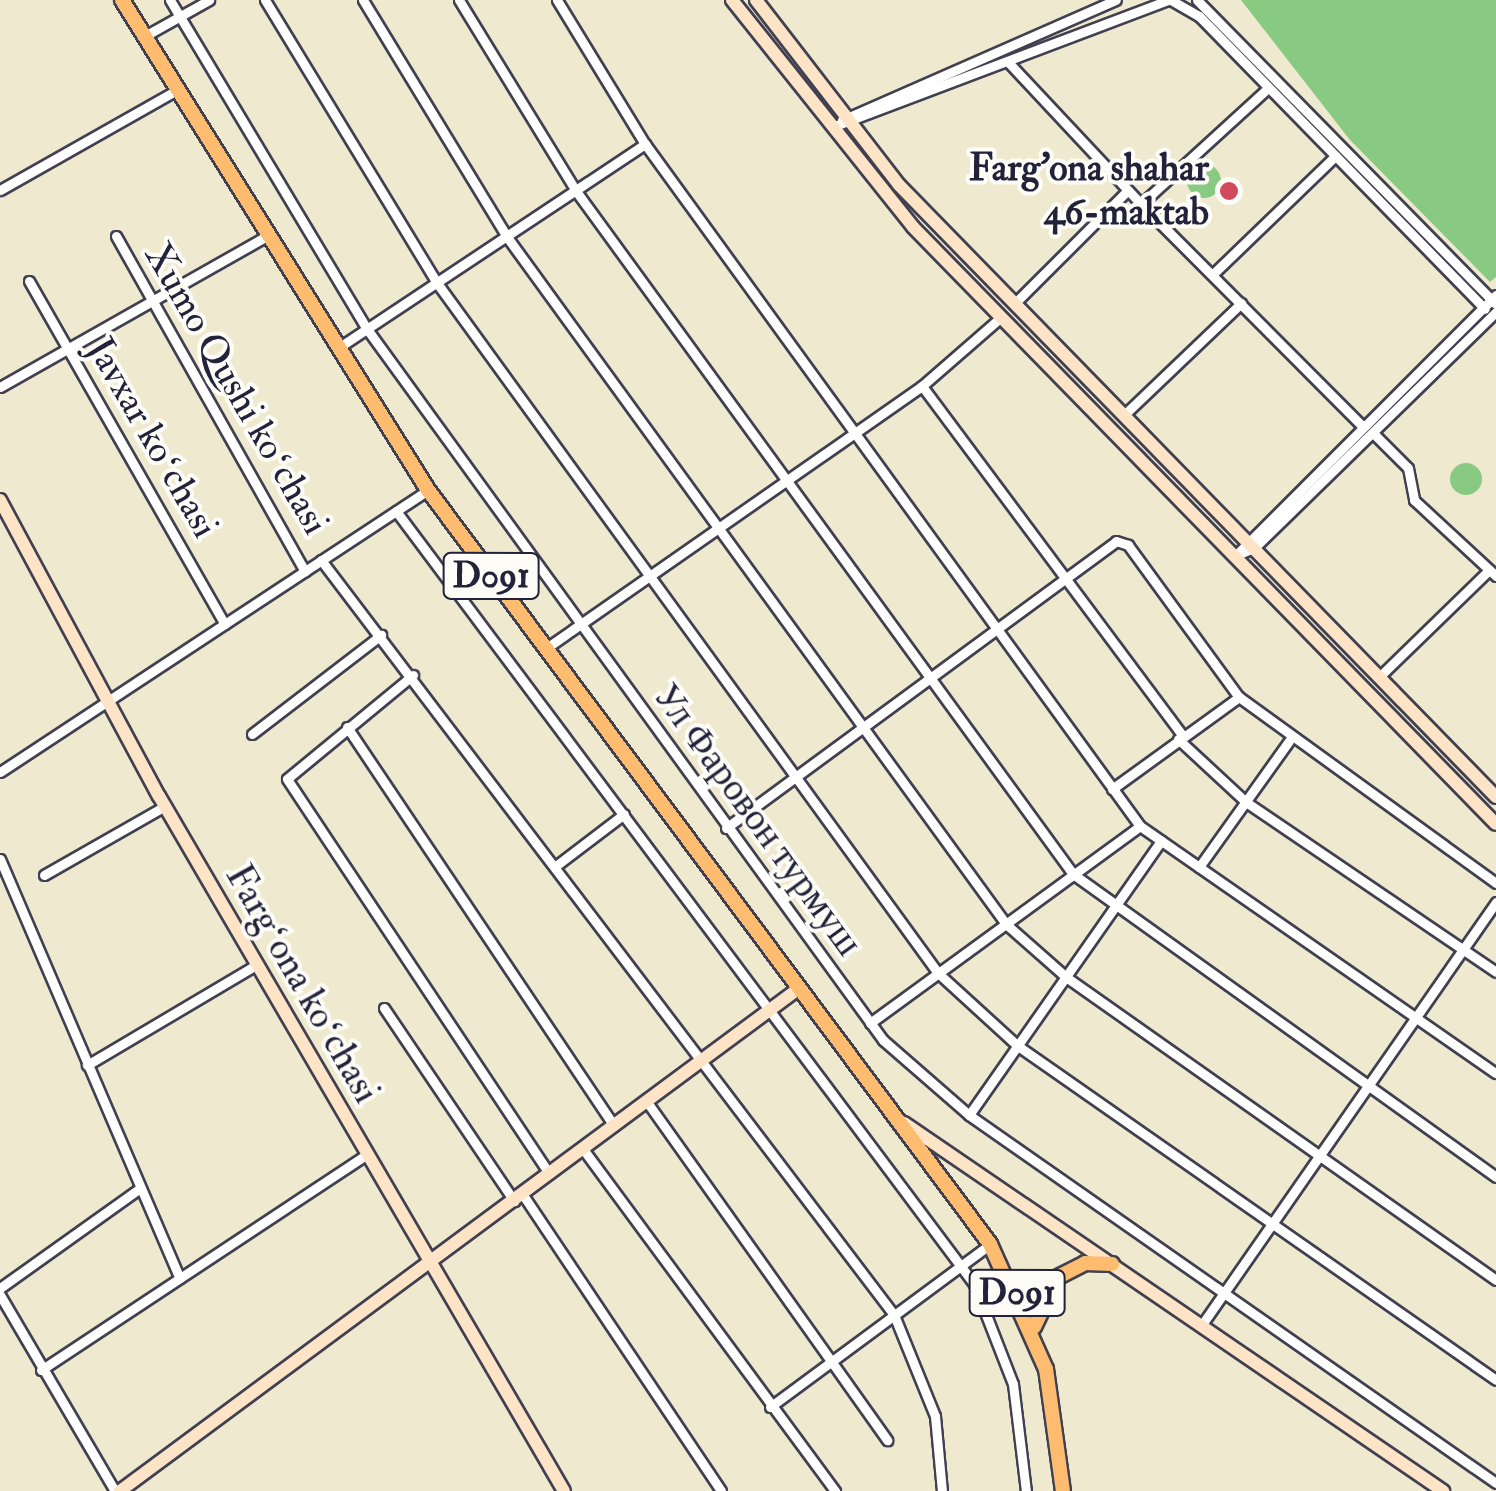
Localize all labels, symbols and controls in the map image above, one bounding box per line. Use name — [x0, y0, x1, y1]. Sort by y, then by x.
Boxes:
place label: Farg'ona shahar 46-maktab — [969, 146, 1209, 235]
marker: Farg'ona shahar 46-maktab — [1218, 180, 1240, 202]
street label: Xumo Qushi koʻchasi — [134, 235, 338, 543]
street label: Javxar koʻchasi — [76, 330, 228, 546]
road number: D091 — [441, 546, 541, 606]
street label: Ул Фаровон турмуш — [643, 675, 871, 965]
street label: Fargʻona koʻchasi — [215, 857, 389, 1111]
road number: D091 — [967, 1263, 1067, 1323]

